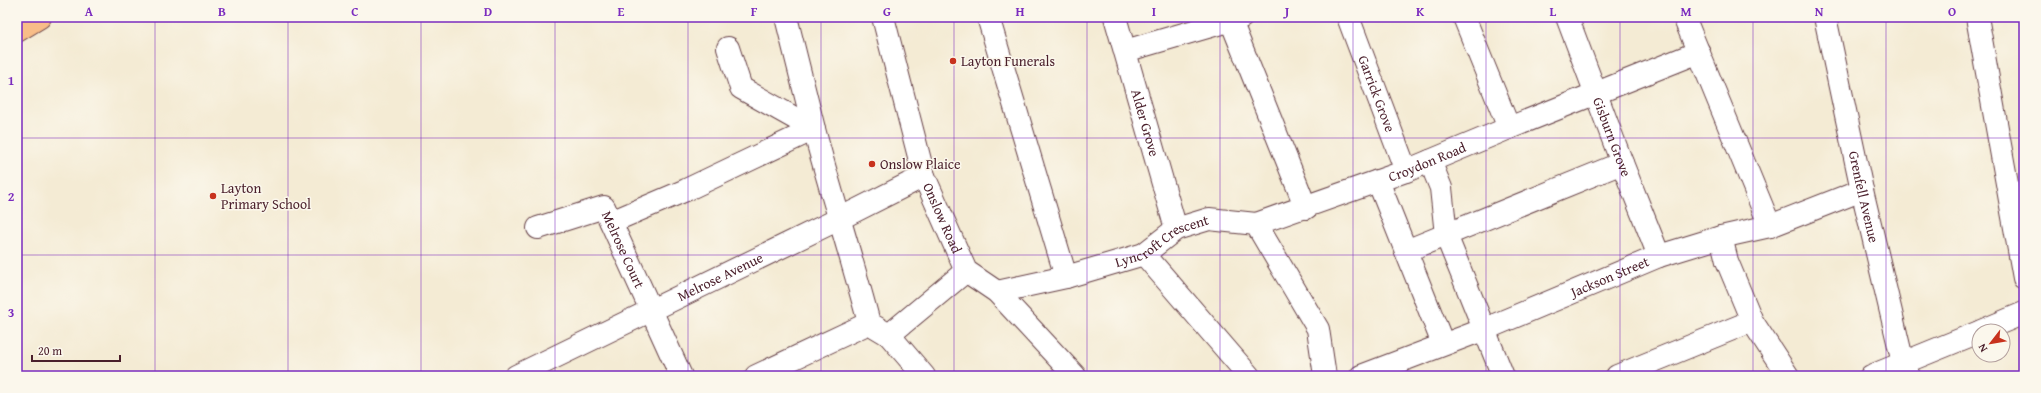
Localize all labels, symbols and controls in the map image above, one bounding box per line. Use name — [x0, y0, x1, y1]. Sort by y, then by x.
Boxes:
text: A — [85, 2, 94, 21]
text: B — [218, 2, 226, 21]
text: C — [351, 2, 359, 21]
text: D — [484, 2, 492, 21]
text: E — [618, 2, 625, 21]
text: F — [751, 2, 758, 21]
text: G — [883, 2, 891, 21]
text: H — [1015, 2, 1025, 21]
text: I — [1152, 2, 1156, 21]
text: J — [1283, 2, 1290, 21]
text: K — [1416, 2, 1425, 21]
text: L — [1550, 2, 1557, 21]
text: M — [1680, 2, 1692, 21]
text: N — [1815, 2, 1824, 21]
text: O — [1948, 2, 1956, 21]
place label: Layton Funerals — [961, 51, 1055, 71]
street label: Garrick Grove — [1353, 53, 1401, 135]
marker: Layton Funerals — [948, 56, 958, 66]
text: 1 — [8, 71, 14, 90]
street label: Alder Grove — [1126, 87, 1165, 159]
street label: Gisburn Grove — [1588, 94, 1636, 180]
street label: Croydon Road — [1385, 137, 1469, 186]
street label: Grenfell Avenue — [1844, 149, 1884, 245]
place label: Onslow Plaice — [880, 154, 961, 174]
marker: Onslow Plaice — [867, 159, 877, 169]
place label: Layton Primary School — [221, 178, 311, 214]
street label: Onslow Road — [918, 179, 967, 257]
text: 2 — [8, 187, 15, 206]
marker: Layton Primary School — [208, 191, 218, 201]
street label: Melrose Court — [597, 208, 650, 292]
street label: Lyncroft Crescent — [1112, 210, 1211, 272]
street label: Melrose Avenue — [674, 247, 767, 306]
street label: Jackson Street — [1566, 251, 1652, 303]
text: 3 — [8, 303, 14, 322]
north arrow — [1971, 323, 2011, 363]
scale bar — [32, 337, 120, 363]
text: N — [1973, 340, 1991, 355]
text: 20 m — [38, 342, 62, 359]

